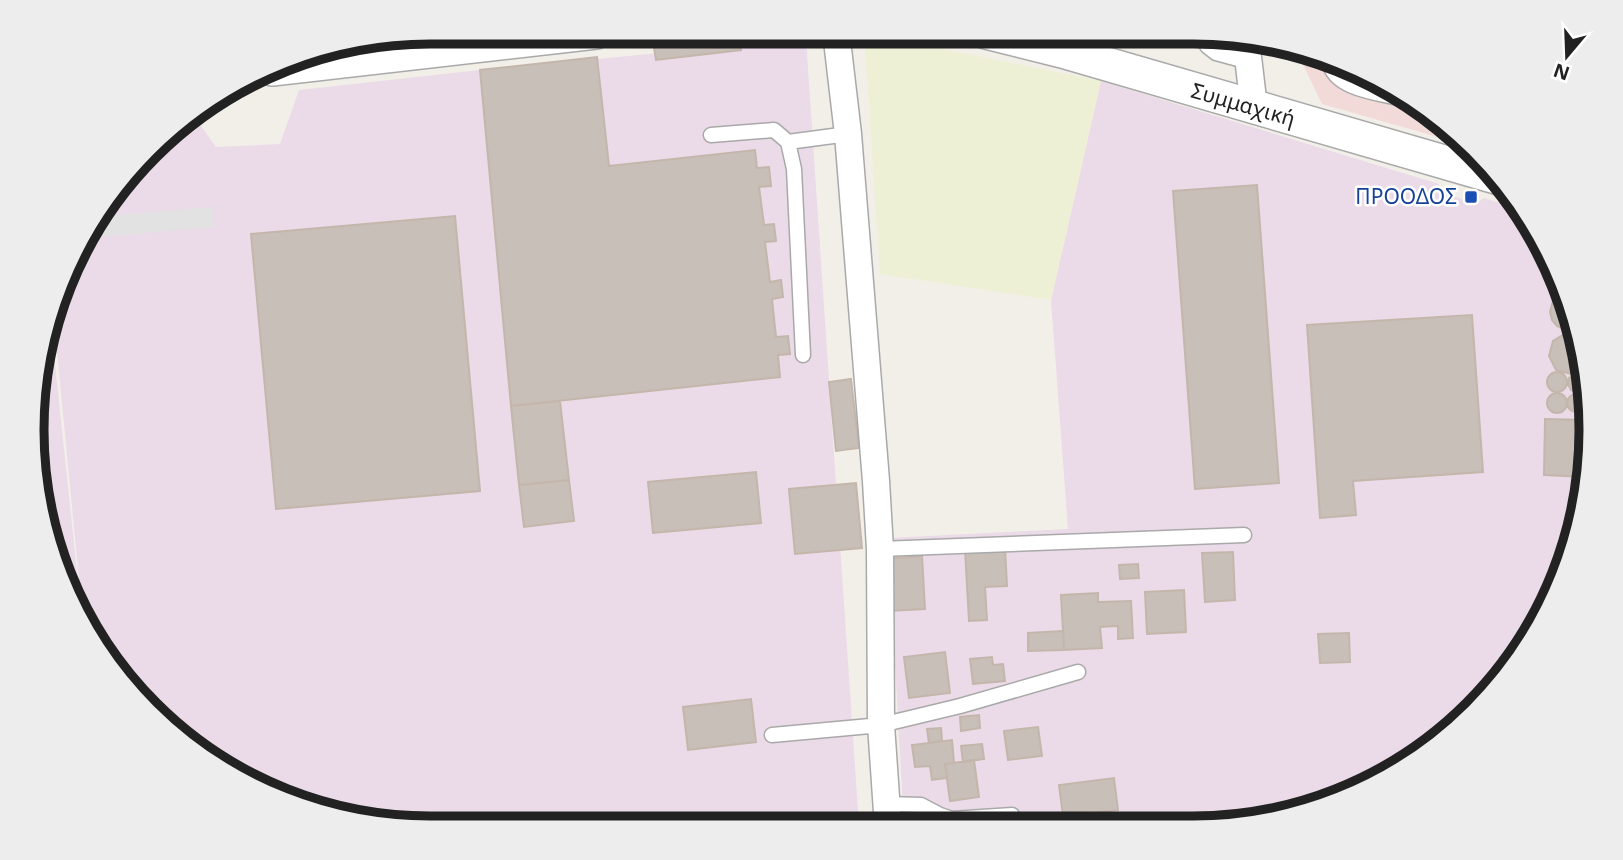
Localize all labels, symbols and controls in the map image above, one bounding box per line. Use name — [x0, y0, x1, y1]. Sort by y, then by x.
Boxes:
north arrow — [1532, 21, 1602, 91]
text: N — [1550, 57, 1573, 87]
street label: Συμμαχική — [1188, 76, 1299, 132]
place label: ΠΡΟΟΔΟΣ — [1355, 182, 1457, 210]
marker: ΠΡΟΟΔΟΣ — [1463, 189, 1479, 205]

